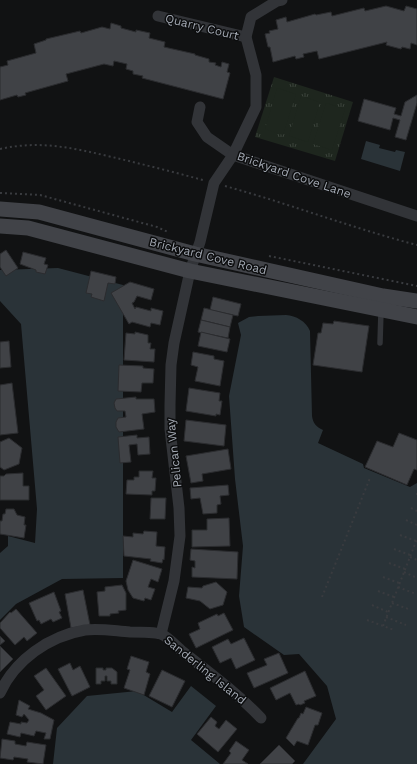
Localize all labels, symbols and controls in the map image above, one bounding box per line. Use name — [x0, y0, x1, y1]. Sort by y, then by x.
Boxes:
street label: Quarry Court — [164, 11, 240, 43]
street label: Brickyard Cove Lane — [235, 149, 353, 201]
street label: Brickyard Cove Road — [148, 235, 268, 277]
street label: Pelican Way — [163, 417, 185, 488]
street label: Sanderling Island — [161, 633, 249, 707]

